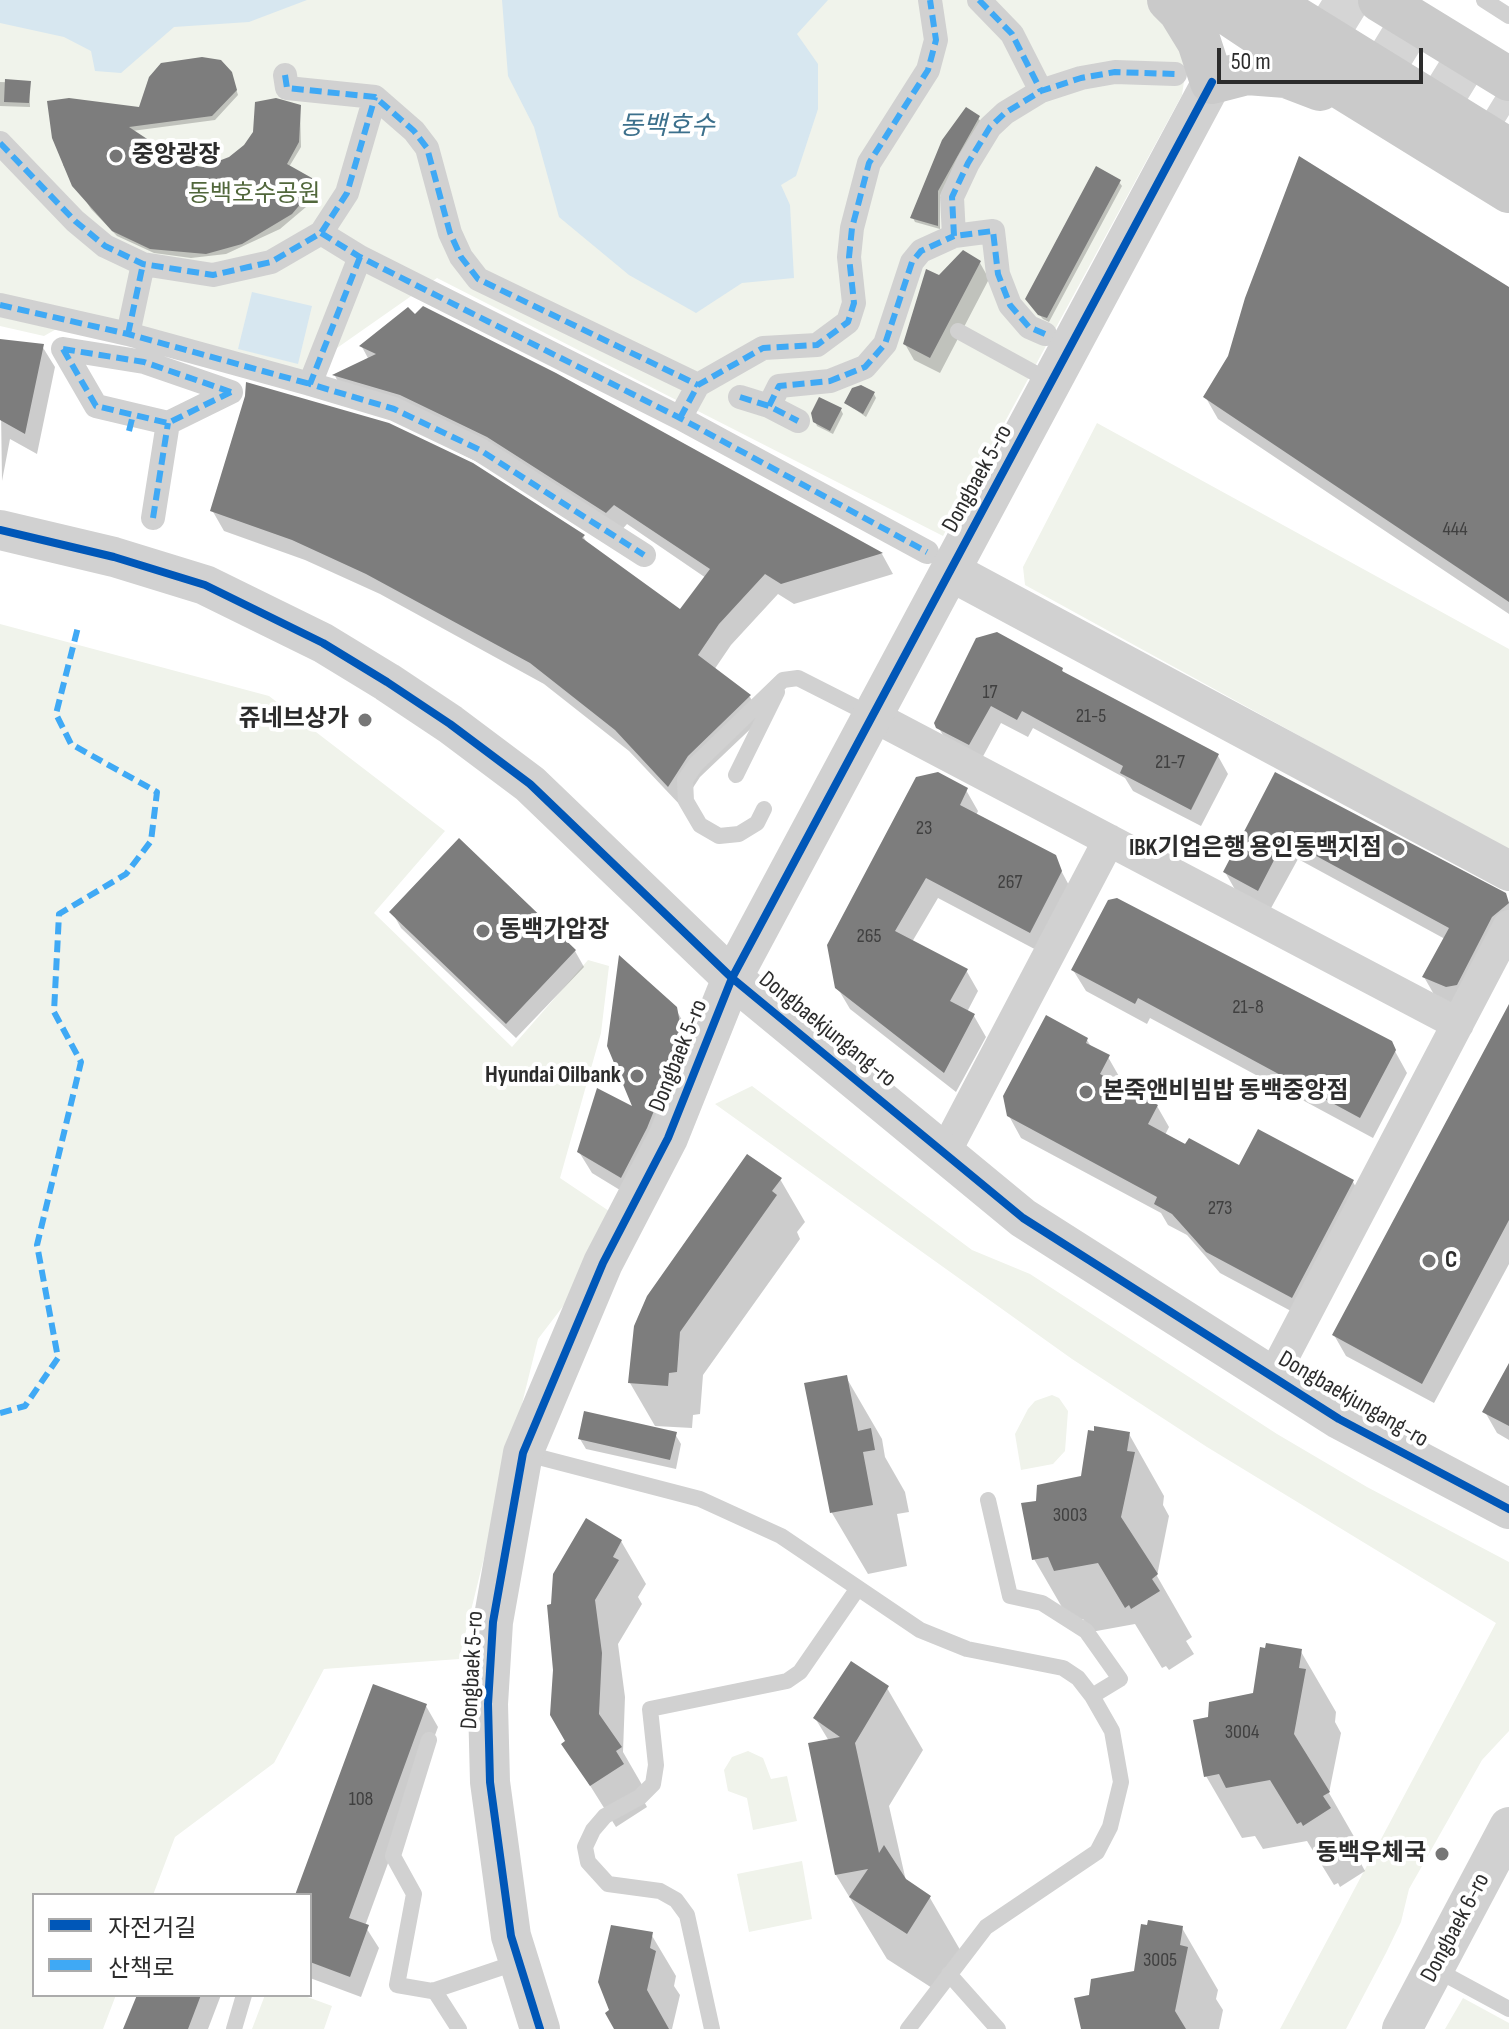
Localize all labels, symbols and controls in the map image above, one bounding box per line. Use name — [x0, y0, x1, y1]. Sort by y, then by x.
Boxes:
scale bar — [1221, 32, 1427, 82]
text: 50 m — [1231, 47, 1271, 76]
water label: 동백호수 — [619, 111, 715, 143]
place label: 중앙광장 — [132, 142, 220, 170]
marker: 중앙광장 — [107, 147, 125, 165]
park label: 동백호수공원 — [188, 181, 320, 209]
street label: Dongbaek 5-ro — [937, 420, 1019, 538]
house number: 444 — [1442, 518, 1468, 542]
house number: 17 — [983, 681, 997, 705]
house number: 21-5 — [1076, 705, 1106, 729]
place label: 쥬네브상가 — [239, 706, 349, 734]
marker: 쥬네브상가 — [356, 711, 374, 729]
house number: 21-7 — [1155, 751, 1185, 775]
house number: 23 — [916, 817, 932, 841]
place label: IBK기업은행 용인동백지점 — [1129, 835, 1382, 863]
marker: IBK기업은행 용인동백지점 — [1389, 840, 1407, 858]
house number: 267 — [998, 871, 1022, 895]
place label: 동백가압장 — [499, 917, 609, 945]
marker: 동백가압장 — [474, 922, 492, 940]
house number: 265 — [856, 925, 882, 949]
street label: Dongbaekjungang-ro — [753, 966, 901, 1094]
street label: Dongbaek 5-ro — [643, 996, 715, 1116]
house number: 21-8 — [1232, 996, 1264, 1020]
place label: Hyundai Oilbank — [485, 1062, 621, 1090]
marker: Hyundai Oilbank — [628, 1067, 646, 1085]
place label: 본죽앤비빔밥 동백중앙점 — [1102, 1078, 1349, 1106]
marker: 본죽앤비빔밥 동백중앙점 — [1077, 1083, 1095, 1101]
house number: 273 — [1208, 1197, 1232, 1221]
place label: C — [1445, 1247, 1457, 1275]
marker: C — [1420, 1252, 1438, 1270]
street label: Dongbaekjungang-ro — [1273, 1345, 1433, 1455]
house number: 3003 — [1053, 1504, 1087, 1528]
street label: Dongbaek 5-ro — [456, 1610, 490, 1730]
house number: 3004 — [1225, 1721, 1259, 1745]
house number: 108 — [349, 1788, 373, 1812]
place label: 동백우체국 — [1316, 1840, 1426, 1868]
marker: 동백우체국 — [1433, 1845, 1451, 1863]
street label: Dongbaek 6-ro — [1415, 1869, 1497, 1987]
legend — [32, 1893, 312, 1997]
text: 자전거길 — [108, 1914, 196, 1943]
house number: 3005 — [1143, 1949, 1177, 1973]
text: 산책로 — [108, 1954, 174, 1983]

